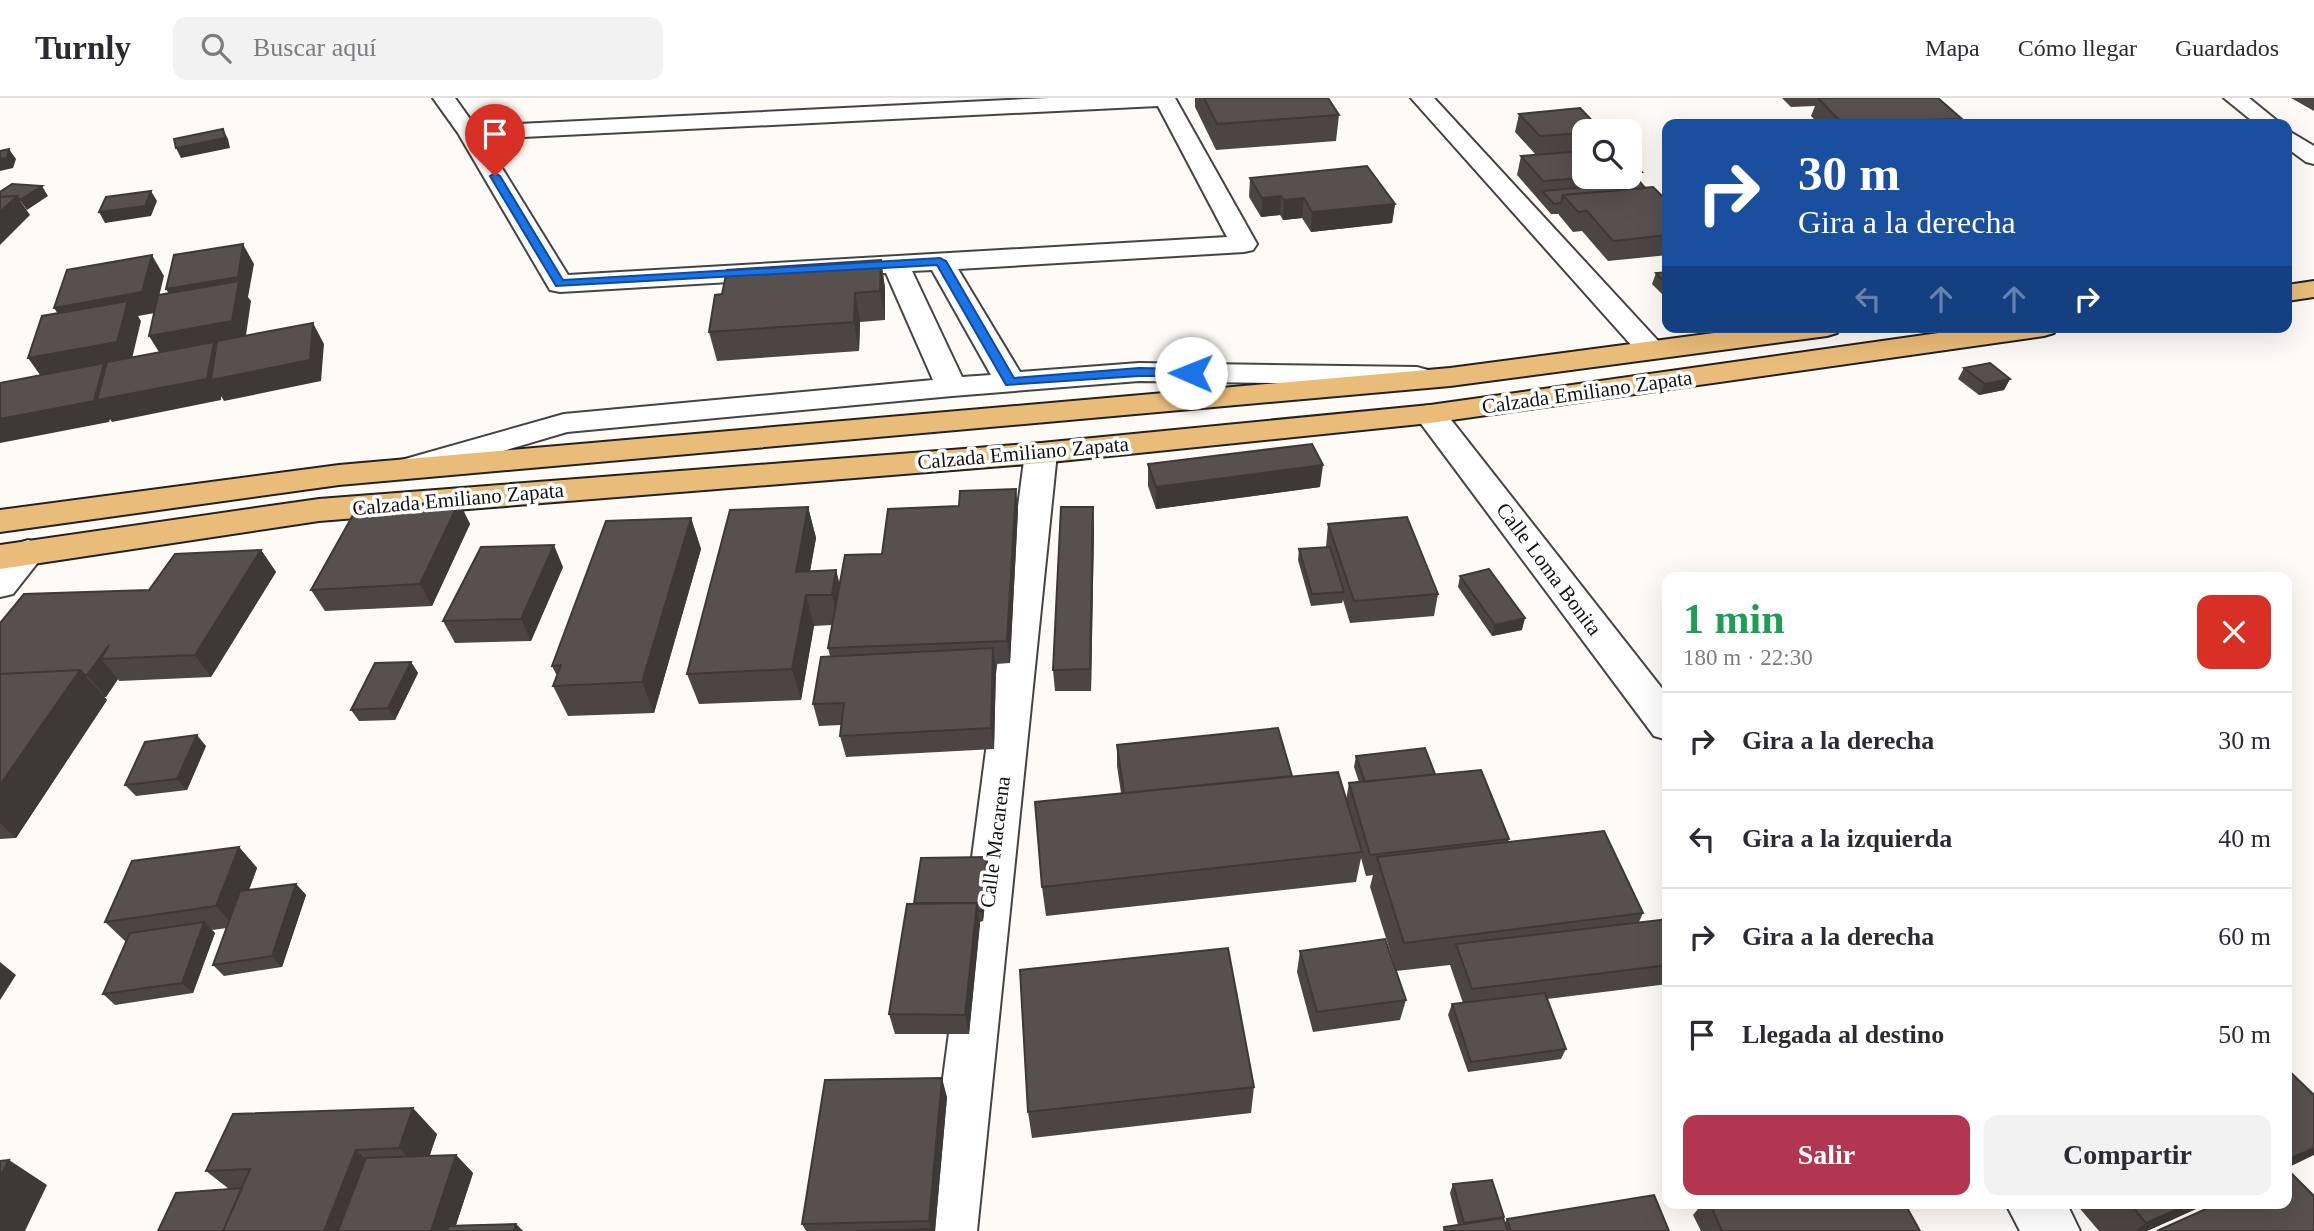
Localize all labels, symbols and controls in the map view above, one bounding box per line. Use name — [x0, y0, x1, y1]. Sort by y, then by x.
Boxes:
search box — [173, 17, 663, 80]
icon: search — [197, 29, 235, 67]
text: Turnly — [35, 30, 131, 66]
text: Buscar aquí — [253, 33, 376, 62]
text: Mapa — [1925, 35, 1980, 61]
text: Cómo llegar — [2018, 35, 2137, 61]
text: Guardados — [2175, 35, 2279, 61]
pin — [465, 104, 525, 176]
icon: arrive — [476, 115, 514, 153]
map controls — [1572, 119, 1642, 189]
button: search — [1572, 119, 1642, 189]
text: 30 m — [1798, 146, 1900, 201]
icon: right — [1683, 147, 1774, 238]
text: Gira a la derecha — [1798, 204, 2016, 240]
icon: left — [1849, 280, 1887, 318]
icon: ahead — [1922, 280, 1960, 318]
icon: ahead — [1995, 280, 2033, 318]
icon: right — [2068, 280, 2106, 318]
position arrow — [1154, 336, 1228, 410]
street label: Calzada Emiliano Zapata — [1480, 365, 1694, 419]
street label: Calzada Emiliano Zapata — [916, 432, 1130, 474]
street label: Calzada Emiliano Zapata — [351, 478, 565, 520]
street label: Calle Loma Bonita — [1491, 498, 1607, 641]
button: close — [2197, 595, 2271, 669]
text: 1 min — [1683, 596, 1785, 642]
text: 180 m · 22:30 — [1683, 645, 1813, 670]
icon: right — [1683, 722, 1721, 760]
text: Gira a la derecha — [1742, 726, 1934, 755]
text: 30 m — [2218, 726, 2271, 755]
street label: Calle Macarena — [975, 774, 1015, 909]
icon: left — [1683, 820, 1721, 858]
text: Gira a la izquierda — [1742, 824, 1952, 853]
text: 40 m — [2218, 824, 2271, 853]
icon: right — [1683, 918, 1721, 956]
text: Gira a la derecha — [1742, 922, 1934, 951]
text: 60 m — [2218, 922, 2271, 951]
icon: arrive — [1683, 1016, 1721, 1054]
text: Llegada al destino — [1742, 1020, 1944, 1049]
text: 50 m — [2218, 1020, 2271, 1049]
button: Salir — [1683, 1115, 1970, 1195]
button: Compartir — [1984, 1115, 2271, 1195]

